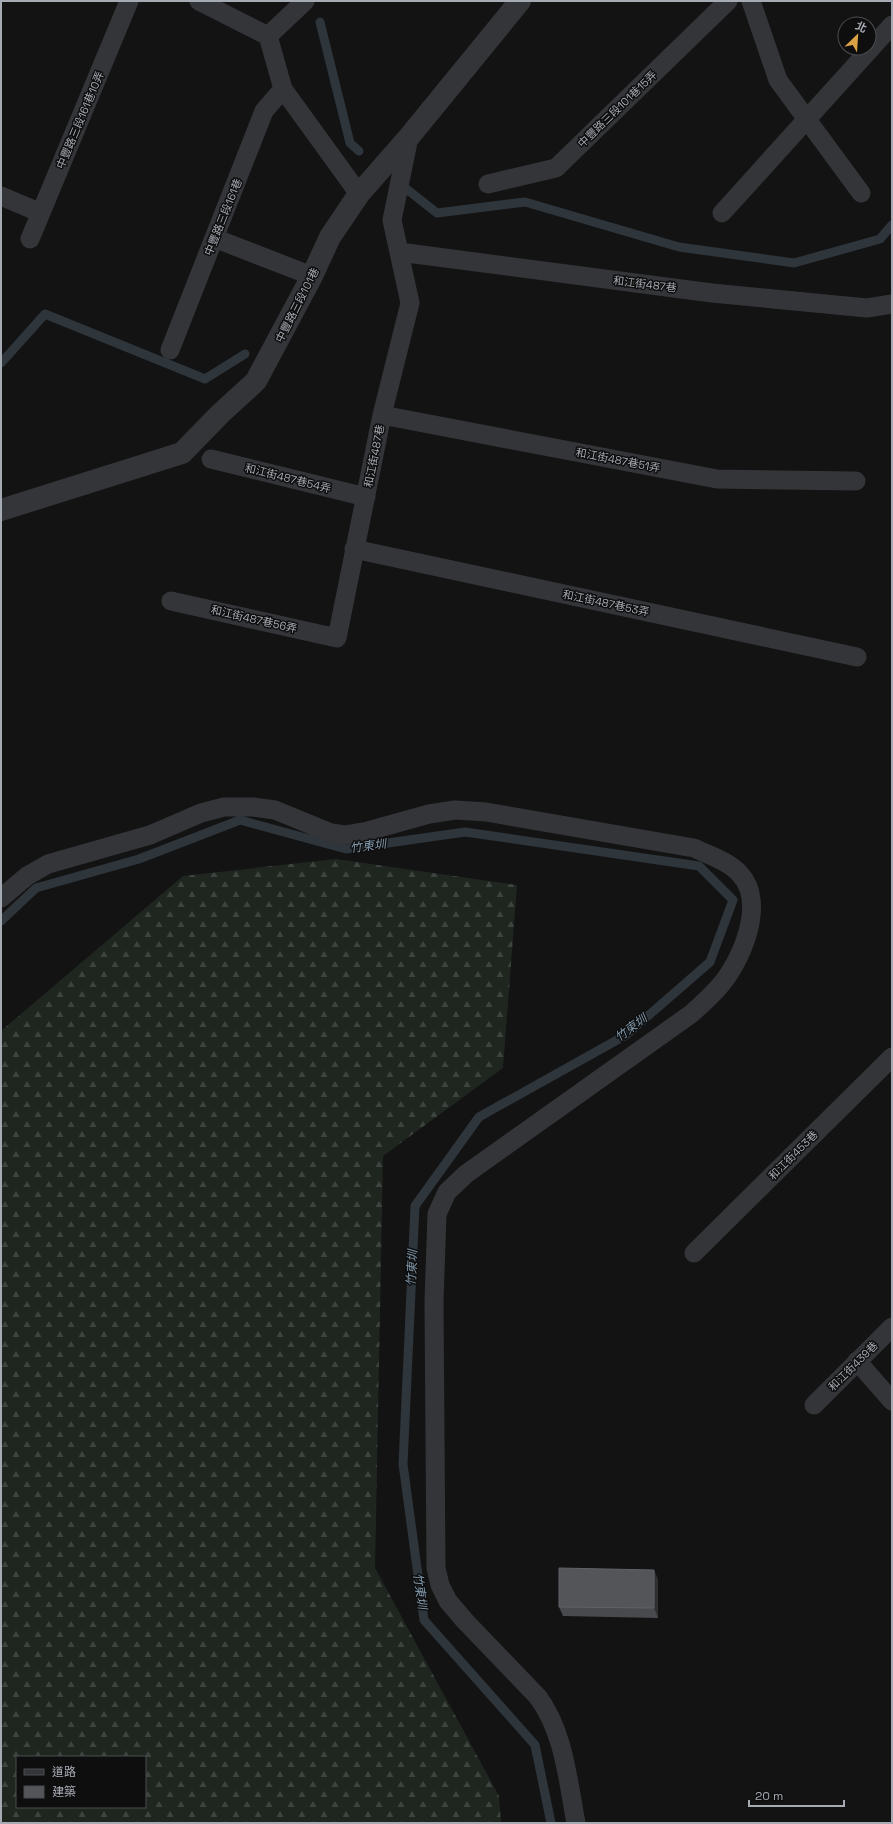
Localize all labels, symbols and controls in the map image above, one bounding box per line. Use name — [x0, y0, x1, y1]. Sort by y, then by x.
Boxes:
north arrow — [837, 16, 877, 56]
text: 北 — [853, 18, 869, 36]
street label: 中豐路三段101巷15弄 — [575, 68, 659, 150]
street label: 中豐路三段161巷10弄 — [53, 69, 107, 171]
street label: 中豐路三段161巷 — [201, 176, 245, 258]
street label: 中豐路三段101巷 — [272, 265, 322, 345]
street label: 和江街487巷 — [612, 273, 678, 295]
street label: 和江街487巷 — [361, 423, 387, 489]
street label: 和江街487巷51弄 — [575, 445, 661, 475]
street label: 和江街487巷54弄 — [243, 461, 333, 495]
street label: 和江街487巷53弄 — [561, 587, 651, 619]
street label: 和江街487巷56弄 — [209, 602, 299, 636]
water label: 竹東圳 — [349, 836, 389, 856]
water label: 竹東圳 — [612, 1010, 652, 1045]
street label: 和江街453巷 — [765, 1127, 821, 1183]
water label: 竹東圳 — [403, 1248, 421, 1286]
street label: 和江街439巷 — [825, 1338, 881, 1394]
water label: 竹東圳 — [410, 1572, 431, 1612]
legend — [16, 1756, 146, 1808]
text: 道路 — [52, 1764, 76, 1780]
scale bar — [749, 1782, 844, 1808]
text: 建築 — [52, 1784, 76, 1800]
text: 20 m — [755, 1788, 783, 1804]

